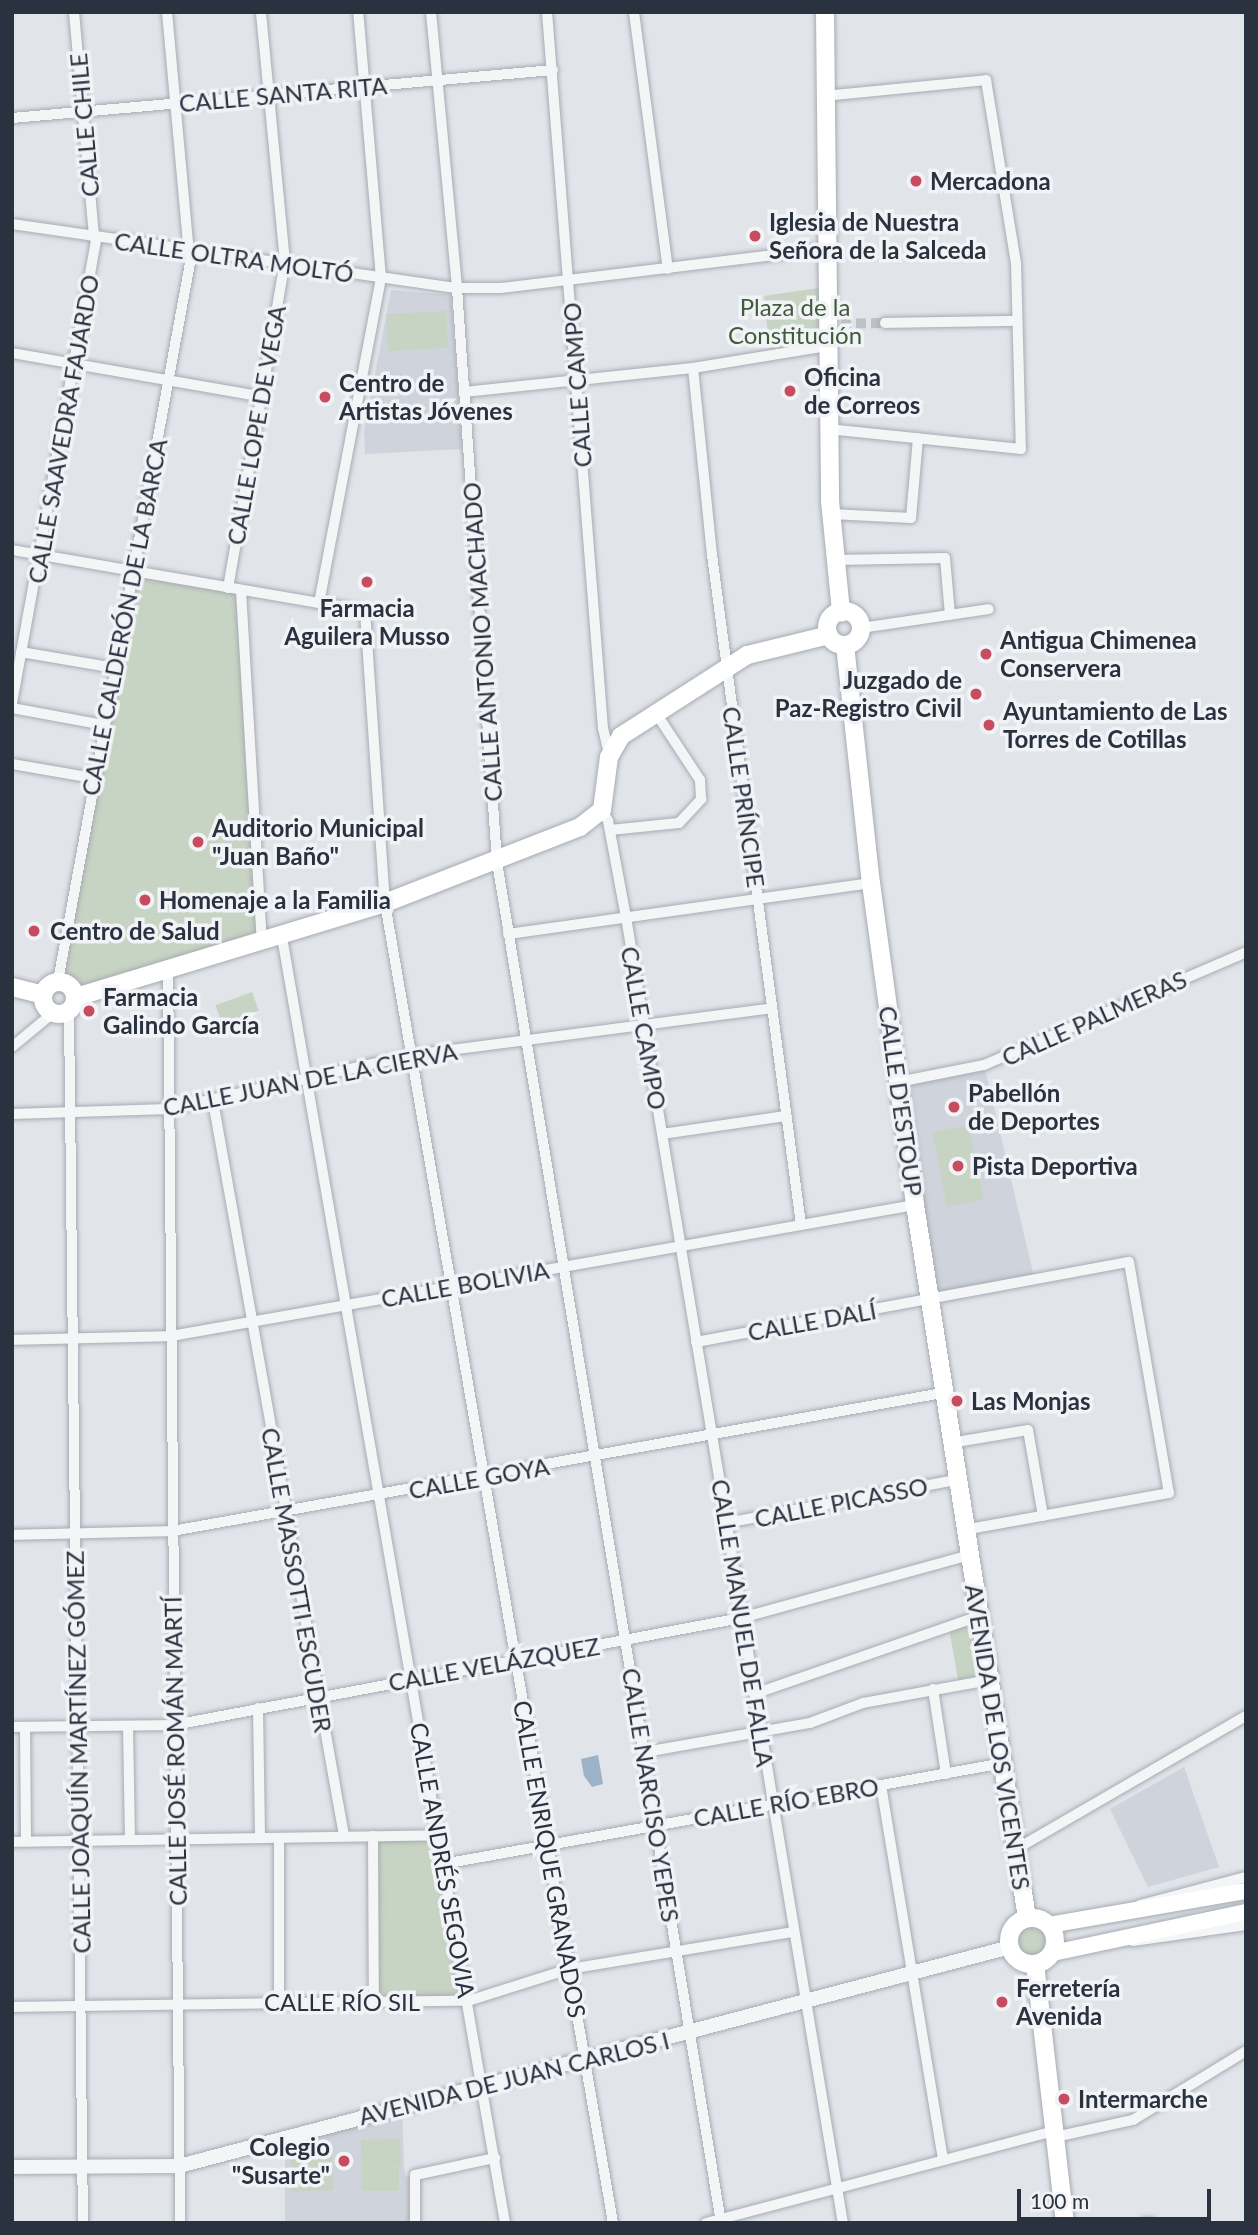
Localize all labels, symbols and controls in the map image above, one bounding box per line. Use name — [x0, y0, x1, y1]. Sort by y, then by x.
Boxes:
street label: CALLE CHILE — [63, 52, 105, 198]
street label: CALLE SANTA RITA — [177, 71, 389, 117]
place label: Mercadona — [930, 167, 1051, 195]
marker: Mercadona — [908, 173, 924, 189]
place label: Iglesia de Nuestra Señora de la Salceda — [769, 208, 986, 264]
street label: CALLE OLTRA MOLTÓ — [112, 226, 356, 288]
marker: Iglesia de Nuestra Señora de la Salceda — [747, 228, 763, 244]
street label: CALLE SAAVEDRA FAJARDO — [22, 272, 104, 586]
park label: Plaza de la Constitución — [728, 293, 862, 349]
street label: CALLE LOPE DE VEGA — [221, 302, 291, 548]
street label: CALLE CAMPO — [557, 302, 597, 468]
place label: Oficina de Correos — [804, 363, 920, 419]
place label: Centro de Artistas Jóvenes — [339, 369, 513, 425]
marker: Oficina de Correos — [782, 383, 798, 399]
marker: Centro de Artistas Jóvenes — [317, 389, 333, 405]
street label: CALLE CALDERÓN DE LA BARCA — [75, 436, 173, 798]
street label: CALLE ANTONIO MACHADO — [456, 481, 508, 803]
marker: Farmacia Aguilera Musso — [359, 574, 375, 590]
place label: Farmacia Aguilera Musso — [284, 594, 450, 650]
place label: Antigua Chimenea Conservera — [1000, 626, 1197, 682]
marker: Antigua Chimenea Conservera — [978, 646, 994, 662]
place label: Juzgado de Paz-Registro Civil — [775, 666, 962, 722]
marker: Juzgado de Paz-Registro Civil — [968, 686, 984, 702]
place label: Ayuntamiento de Las Torres de Cotillas — [1003, 697, 1228, 753]
street label: CALLE PRÍNCIPE — [717, 705, 771, 889]
marker: Ayuntamiento de Las Torres de Cotillas — [981, 717, 997, 733]
place label: Auditorio Municipal "Juan Baño" — [212, 814, 424, 870]
marker: Auditorio Municipal "Juan Baño" — [190, 834, 206, 850]
place label: Homenaje a la Familia — [159, 886, 391, 914]
marker: Homenaje a la Familia — [137, 892, 153, 908]
place label: Centro de Salud — [50, 917, 220, 945]
marker: Centro de Salud — [24, 921, 44, 941]
street label: CALLE CAMPO — [615, 944, 673, 1112]
street label: CALLE PALMERAS — [997, 964, 1191, 1072]
place label: Farmacia Galindo García — [103, 983, 259, 1039]
marker: Farmacia Galindo García — [81, 1003, 97, 1019]
street label: CALLE D'ESTOUP — [873, 1004, 929, 1198]
street label: CALLE JUAN DE LA CIERVA — [160, 1036, 460, 1122]
place label: Pabellón de Deportes — [968, 1079, 1100, 1135]
marker: Pabellón de Deportes — [946, 1099, 962, 1115]
place label: Pista Deportiva — [972, 1152, 1138, 1180]
marker: Pista Deportiva — [950, 1158, 966, 1174]
street label: CALLE BOLIVIA — [379, 1255, 551, 1313]
street label: CALLE DALÍ — [745, 1296, 879, 1346]
place label: Las Monjas — [971, 1387, 1090, 1415]
marker: Las Monjas — [949, 1393, 965, 1409]
street label: CALLE MASSOTTI ESCUDER — [256, 1425, 338, 1735]
street label: CALLE GOYA — [406, 1451, 552, 1505]
street label: CALLE PICASSO — [752, 1471, 930, 1533]
street label: CALLE MANUEL DE FALLA — [706, 1477, 780, 1769]
street label: CALLE JOAQUÍN MARTÍNEZ GÓMEZ — [60, 1550, 96, 1954]
street label: AVENIDA DE LOS VICENTES — [959, 1581, 1037, 1893]
street label: CALLE JOSÉ ROMÁN MARTÍ — [158, 1596, 192, 1906]
street label: CALLE VELÁZQUEZ — [386, 1631, 602, 1697]
street label: CALLE NARCISO YEPES — [617, 1666, 685, 1924]
street label: CALLE ENRIQUE GRANADOS — [508, 1698, 592, 2020]
street label: CALLE ANDRÉS SEGOVIA — [405, 1720, 481, 2000]
street label: CALLE RÍO EBRO — [691, 1772, 881, 1832]
place label: Ferretería Avenida — [1016, 1974, 1120, 2030]
street label: CALLE RÍO SIL — [264, 1988, 420, 2016]
marker: Ferretería Avenida — [994, 1994, 1010, 2010]
street label: AVENIDA DE JUAN CARLOS I — [355, 2025, 673, 2131]
place label: Intermarche — [1078, 2085, 1208, 2113]
marker: Intermarche — [1056, 2091, 1072, 2107]
place label: Colegio "Susarte" — [232, 2133, 330, 2189]
marker: Colegio "Susarte" — [336, 2153, 352, 2169]
scale bar — [1020, 2176, 1214, 2220]
text: 100 m — [1030, 2188, 1089, 2213]

